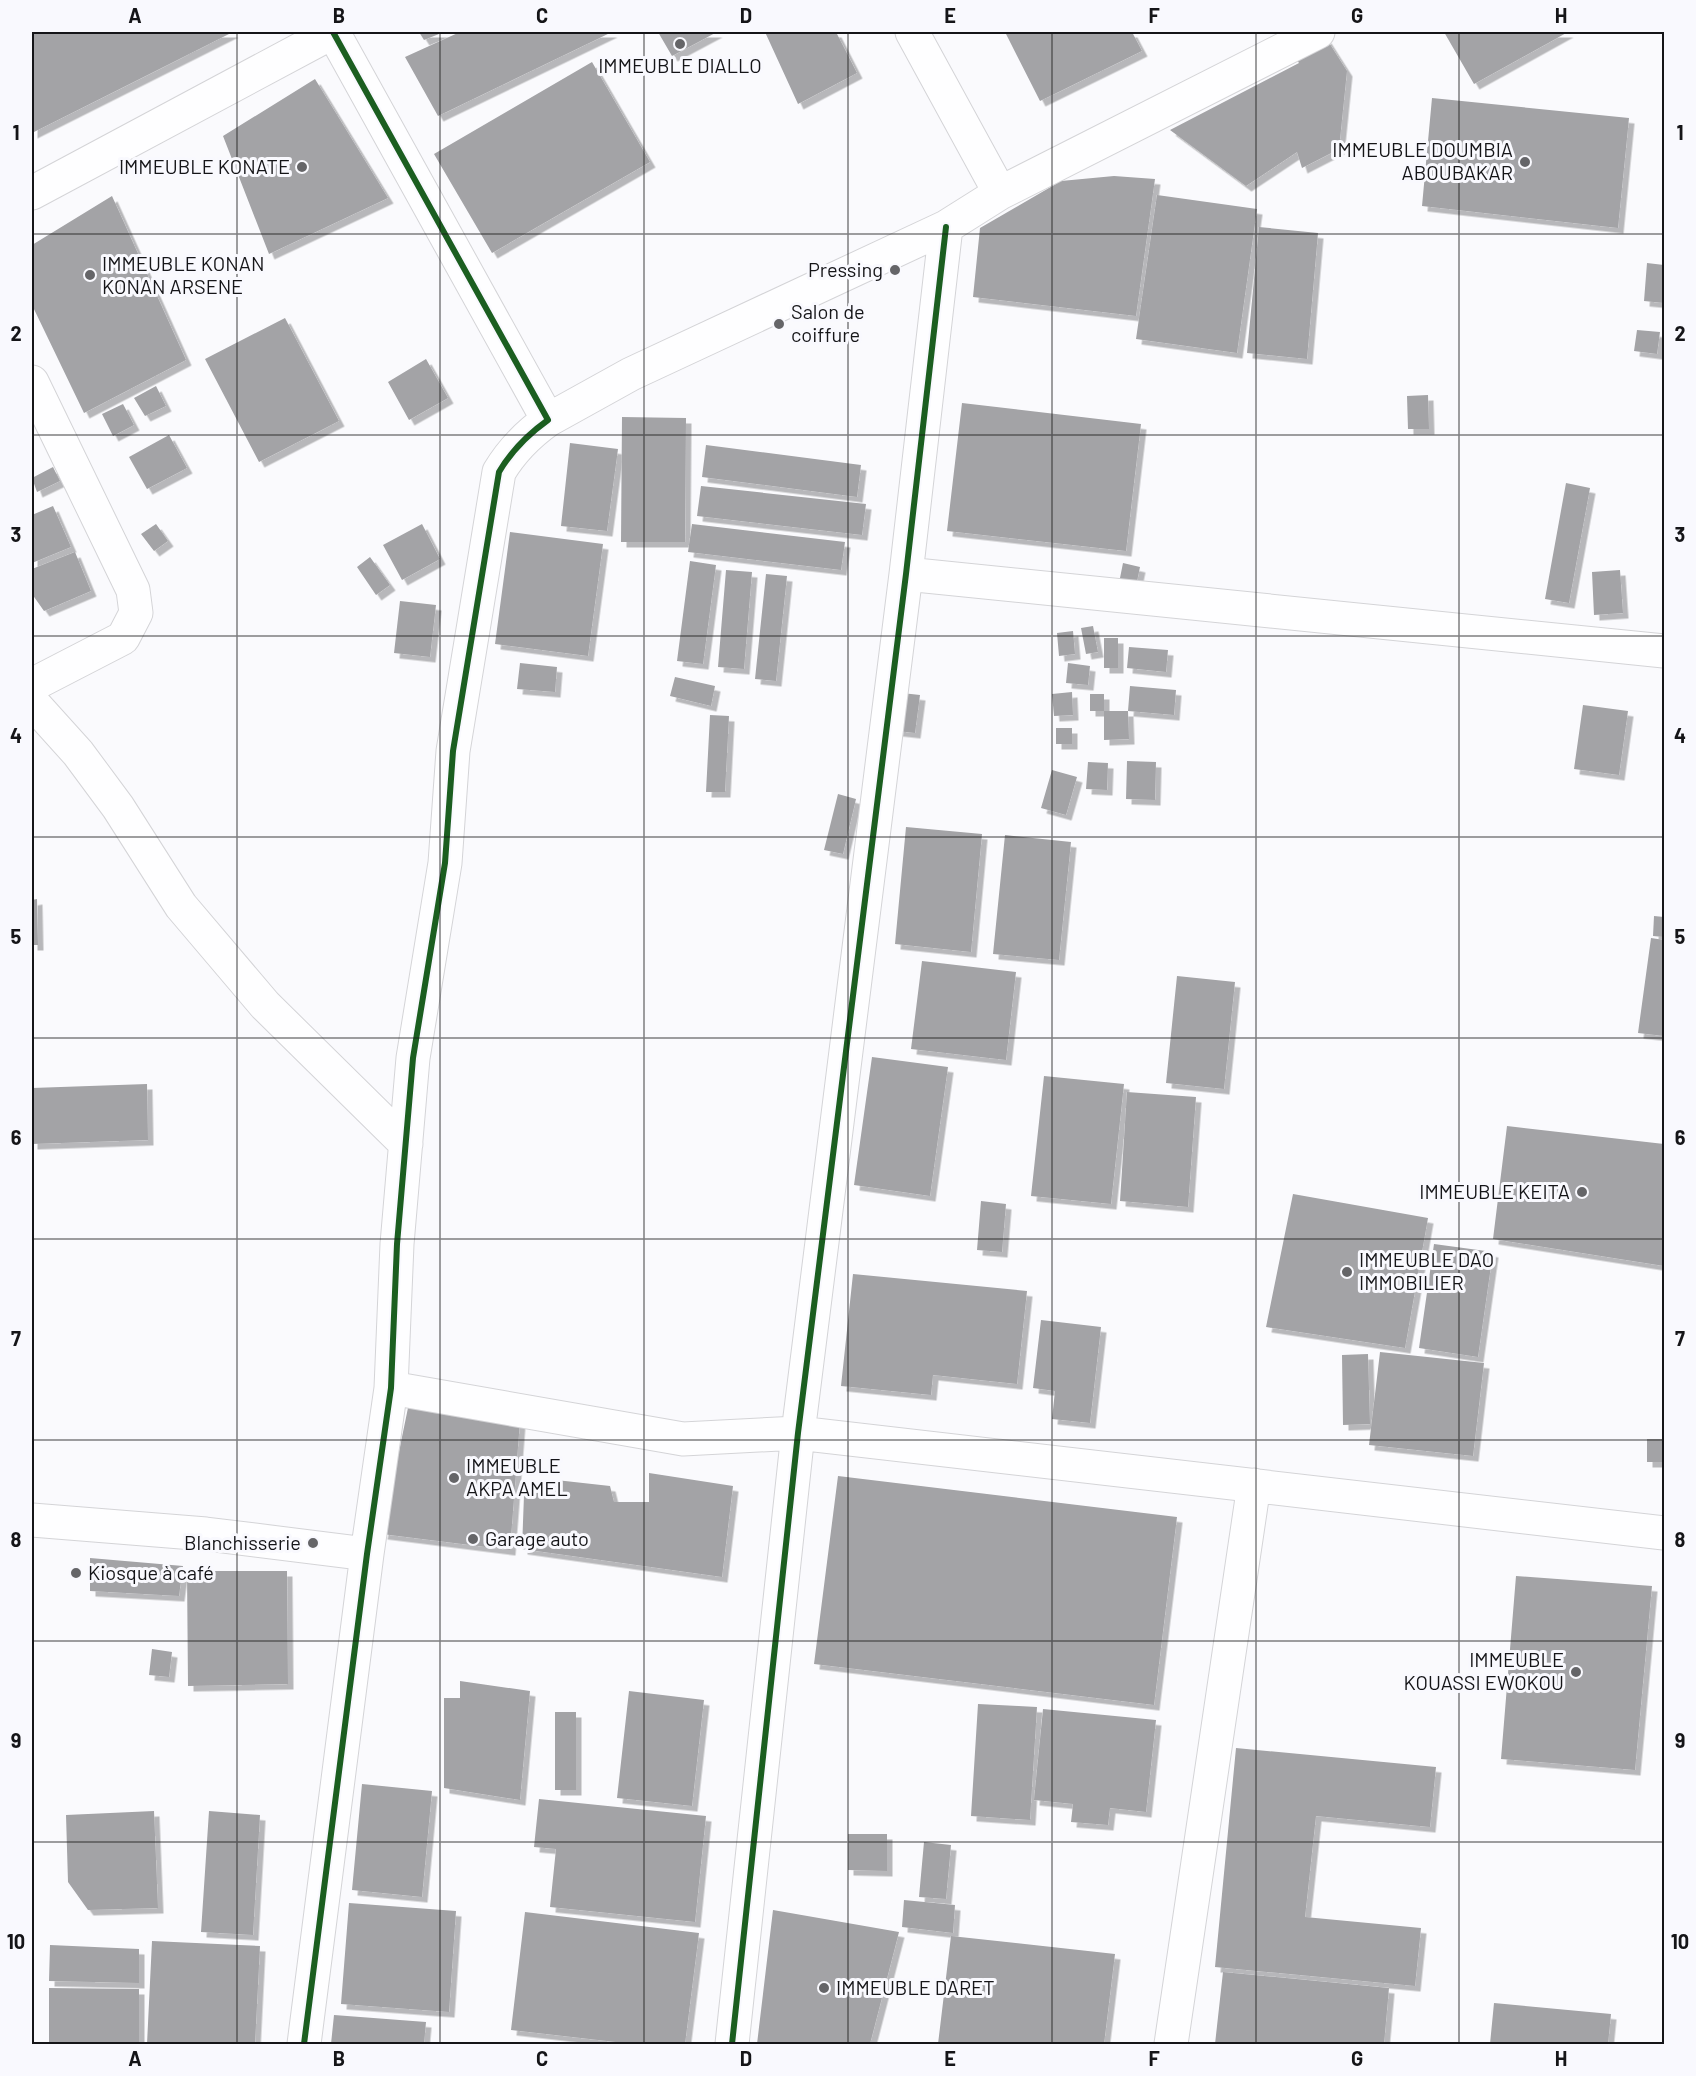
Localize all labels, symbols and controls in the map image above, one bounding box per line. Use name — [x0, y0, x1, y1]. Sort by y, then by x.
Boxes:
text: A — [128, 3, 142, 27]
text: B — [333, 3, 345, 27]
text: C — [536, 3, 548, 27]
text: D — [740, 3, 752, 27]
text: E — [944, 3, 956, 27]
text: F — [1148, 3, 1160, 27]
text: G — [1351, 3, 1363, 27]
text: H — [1555, 3, 1567, 27]
marker: IMMEUBLE DIALLO — [673, 37, 687, 51]
place label: IMMEUBLE DIALLO — [598, 53, 762, 77]
text: 1 — [12, 120, 20, 144]
text: 1 — [1676, 120, 1684, 144]
place label: IMMEUBLE DOUMBIA ABOUBAKAR — [1332, 137, 1513, 184]
place label: IMMEUBLE KONATE — [119, 154, 290, 178]
marker: IMMEUBLE DOUMBIA ABOUBAKAR — [1518, 155, 1532, 169]
marker: IMMEUBLE KONATE — [295, 160, 309, 174]
place label: IMMEUBLE KONAN KONAN ARSENE — [102, 251, 264, 298]
place label: Pressing — [808, 257, 883, 281]
marker: Pressing — [888, 263, 902, 277]
marker: IMMEUBLE KONAN KONAN ARSENE — [83, 268, 97, 282]
place label: Salon de coiffure — [791, 299, 865, 346]
marker: Salon de coiffure — [772, 317, 786, 331]
text: 2 — [10, 321, 22, 345]
text: 2 — [1674, 321, 1686, 345]
text: 3 — [11, 522, 21, 546]
text: 3 — [1675, 522, 1685, 546]
text: 4 — [10, 723, 22, 747]
text: 4 — [1674, 723, 1686, 747]
text: 5 — [11, 924, 22, 948]
text: 5 — [1675, 924, 1686, 948]
text: 6 — [11, 1125, 22, 1149]
text: 6 — [1675, 1125, 1686, 1149]
place label: IMMEUBLE KEITA — [1419, 1179, 1570, 1203]
marker: IMMEUBLE KEITA — [1575, 1185, 1589, 1199]
place label: IMMEUBLE DAO IMMOBILIER — [1359, 1247, 1494, 1294]
marker: IMMEUBLE DAO IMMOBILIER — [1340, 1265, 1354, 1279]
text: 7 — [11, 1326, 21, 1350]
text: 7 — [1675, 1326, 1685, 1350]
place label: IMMEUBLE AKPA AMEL — [466, 1453, 568, 1500]
marker: IMMEUBLE AKPA AMEL — [447, 1471, 461, 1485]
place label: Garage auto — [485, 1526, 589, 1550]
text: 8 — [11, 1527, 22, 1551]
text: 8 — [1675, 1527, 1686, 1551]
place label: Blanchisserie — [184, 1530, 301, 1554]
marker: Garage auto — [466, 1532, 480, 1546]
marker: Blanchisserie — [306, 1536, 320, 1550]
place label: Kiosque à café — [88, 1560, 214, 1584]
marker: Kiosque à café — [69, 1566, 83, 1580]
place label: IMMEUBLE KOUASSI EWOKOU — [1404, 1647, 1564, 1694]
marker: IMMEUBLE KOUASSI EWOKOU — [1569, 1665, 1583, 1679]
text: 9 — [11, 1728, 21, 1752]
text: 9 — [1675, 1728, 1685, 1752]
text: 10 — [7, 1929, 25, 1953]
text: 10 — [1671, 1929, 1689, 1953]
place label: IMMEUBLE DARET — [836, 1975, 995, 1999]
marker: IMMEUBLE DARET — [817, 1981, 831, 1995]
text: A — [128, 2046, 142, 2070]
text: B — [333, 2046, 345, 2070]
text: C — [536, 2046, 548, 2070]
text: D — [740, 2046, 752, 2070]
text: E — [944, 2046, 956, 2070]
text: F — [1148, 2046, 1160, 2070]
text: G — [1351, 2046, 1363, 2070]
text: H — [1555, 2046, 1567, 2070]

